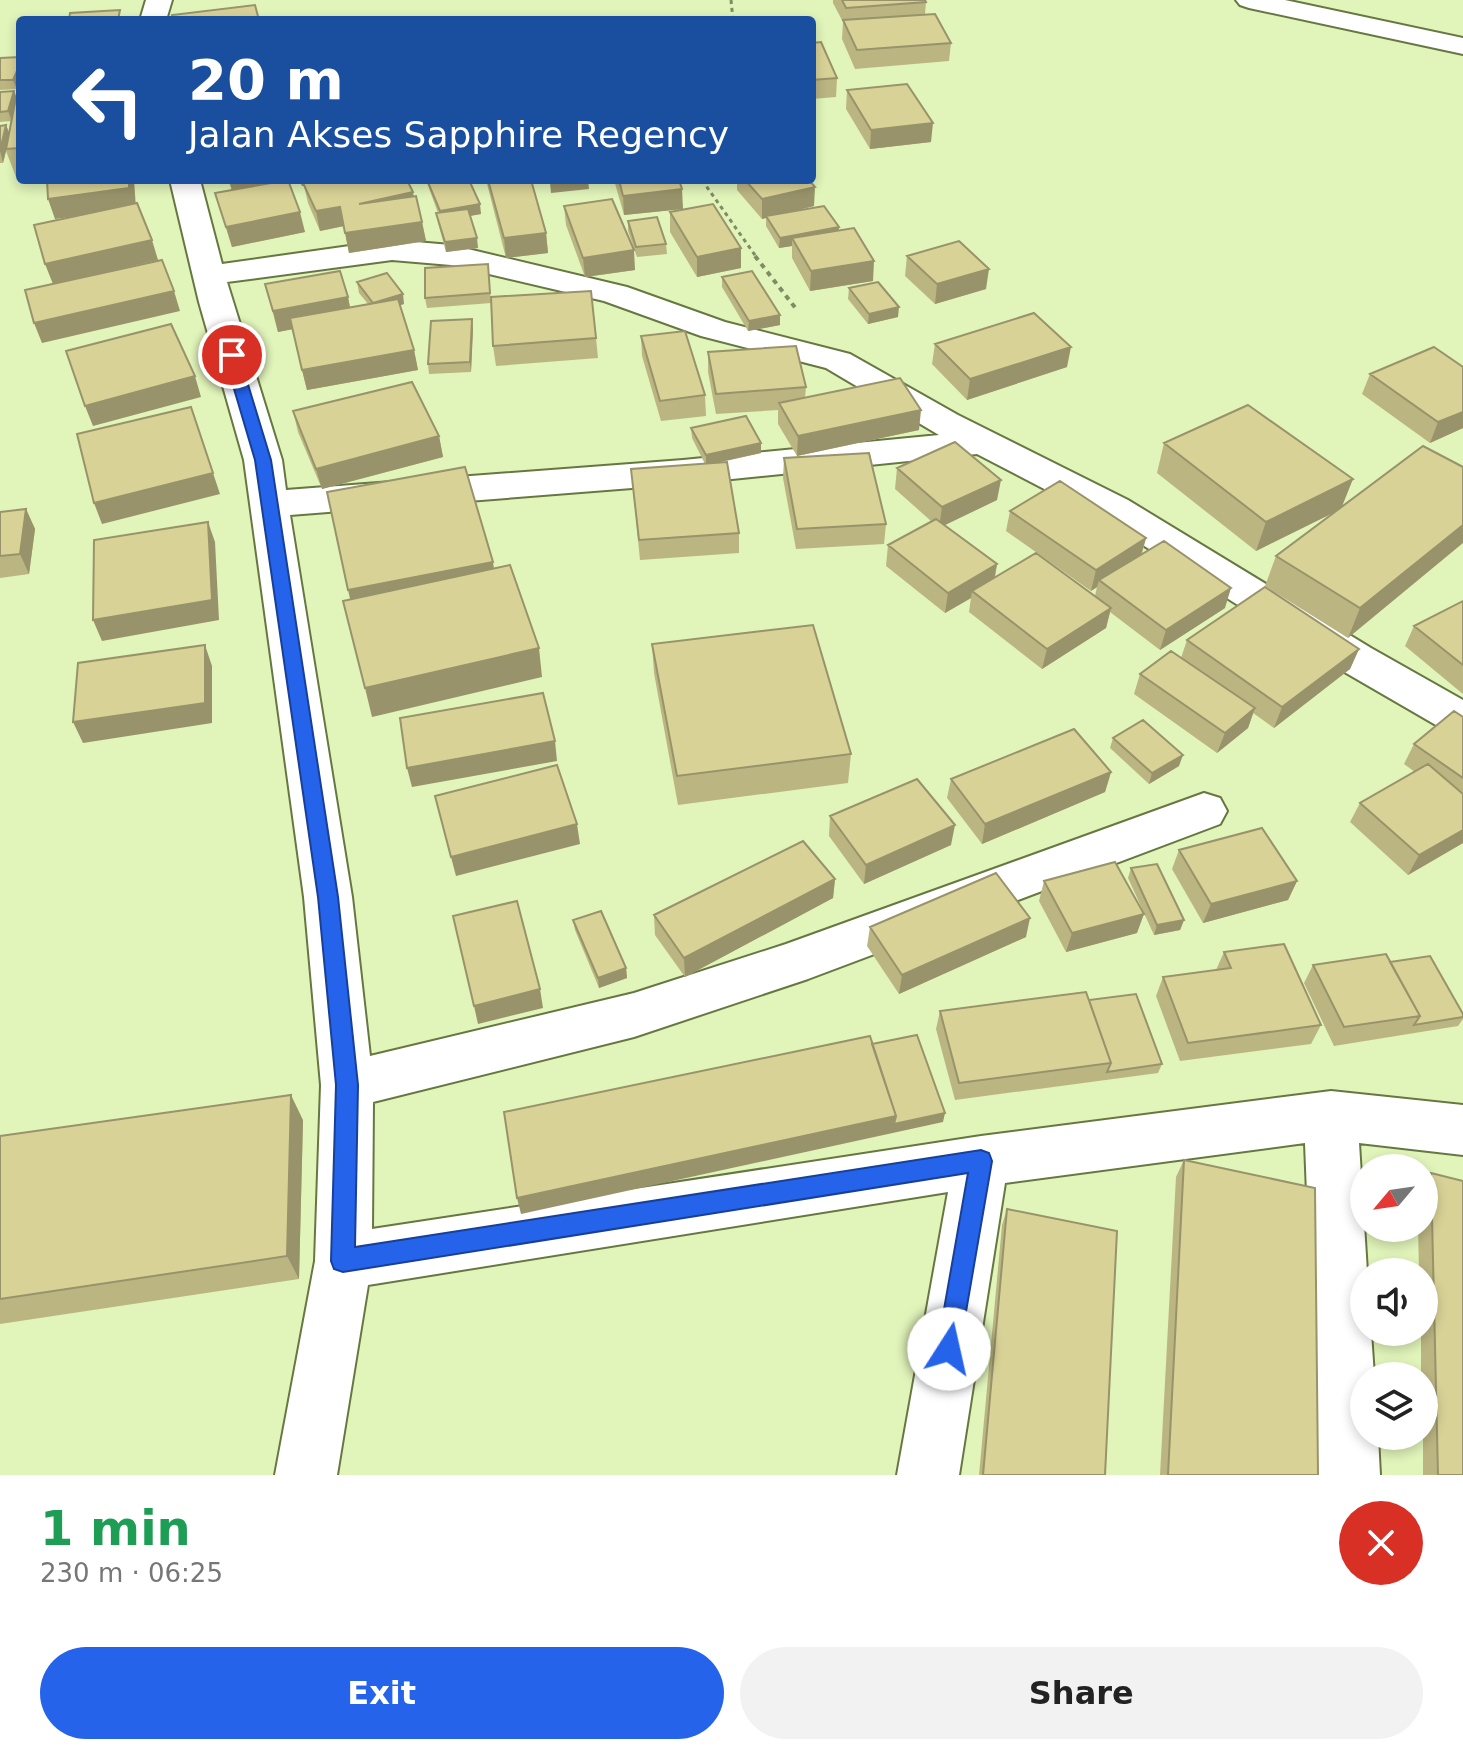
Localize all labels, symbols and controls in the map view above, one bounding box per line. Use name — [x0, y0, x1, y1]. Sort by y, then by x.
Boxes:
text: 20 m — [188, 47, 344, 112]
icon: left — [56, 48, 160, 152]
text: Jalan Akses Sapphire Regency — [188, 114, 729, 155]
pin — [198, 321, 266, 389]
icon: arrive — [210, 333, 254, 377]
north arrow — [1350, 1154, 1438, 1242]
map controls — [1350, 1154, 1438, 1450]
button: sound — [1350, 1258, 1438, 1346]
position arrow — [907, 1307, 991, 1391]
button: layers — [1350, 1362, 1438, 1450]
text: 1 min — [40, 1500, 191, 1556]
button: close — [1339, 1501, 1423, 1585]
text: 230 m · 06:25 — [40, 1558, 223, 1588]
button: Exit — [40, 1647, 724, 1739]
button: Share — [740, 1647, 1423, 1739]

